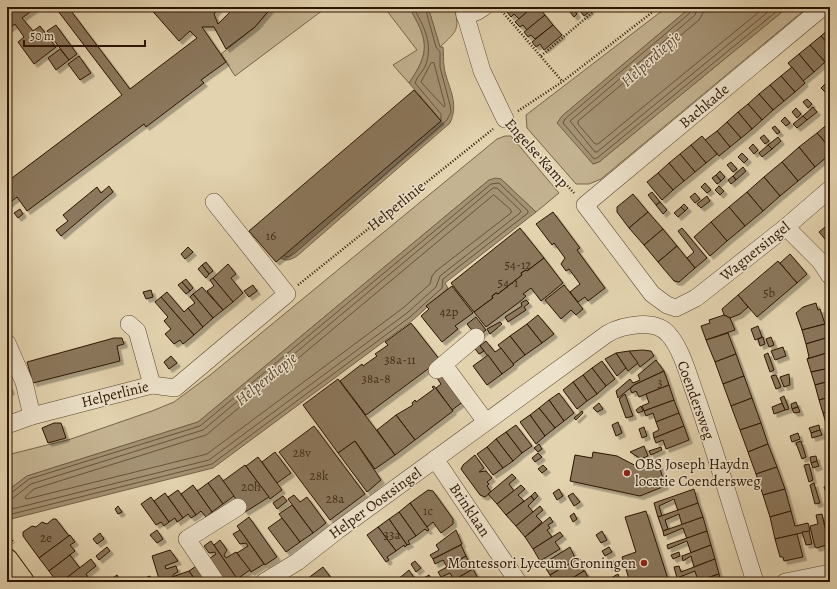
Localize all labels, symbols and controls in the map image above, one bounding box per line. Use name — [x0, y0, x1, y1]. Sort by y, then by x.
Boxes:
scale bar — [24, 22, 145, 48]
water label: Helperdiepje — [616, 26, 686, 92]
text: 50 m — [30, 28, 54, 44]
street label: Bachkade — [675, 79, 733, 133]
street label: Engelse Kamp — [500, 114, 574, 192]
street label: Helperlinie — [363, 176, 429, 235]
street label: Wagnersingel — [715, 216, 794, 286]
house number: 16 — [266, 227, 276, 244]
house number: 54-12 — [504, 256, 532, 273]
house number: 54-1 — [498, 274, 519, 291]
house number: 5b — [763, 284, 775, 301]
house number: 42p — [440, 303, 459, 320]
water label: Helperdiepje — [230, 347, 302, 411]
house number: 38a-11 — [384, 351, 416, 368]
street label: Coendersweg — [672, 358, 720, 443]
house number: 38a-8 — [361, 370, 391, 387]
house number: 3 — [657, 374, 663, 391]
street label: Helperlinie — [79, 376, 151, 412]
house number: 28v — [293, 444, 311, 461]
place label: OBS Joseph Haydn locatie Coendersweg — [635, 454, 761, 491]
street label: Helper Oostsingel — [325, 462, 426, 543]
house number: 28k — [310, 467, 329, 484]
marker: OBS Joseph Haydn locatie Coendersweg — [622, 468, 632, 478]
house number: 20h — [241, 478, 261, 495]
street label: Brinklaan — [445, 479, 495, 541]
house number: 28a — [326, 490, 344, 507]
house number: 1c — [423, 502, 433, 519]
house number: 33a — [384, 526, 400, 543]
house number: 2e — [40, 529, 52, 546]
place label: Montessori Lyceum Groningen — [448, 553, 636, 573]
marker: Montessori Lyceum Groningen — [639, 558, 649, 568]

